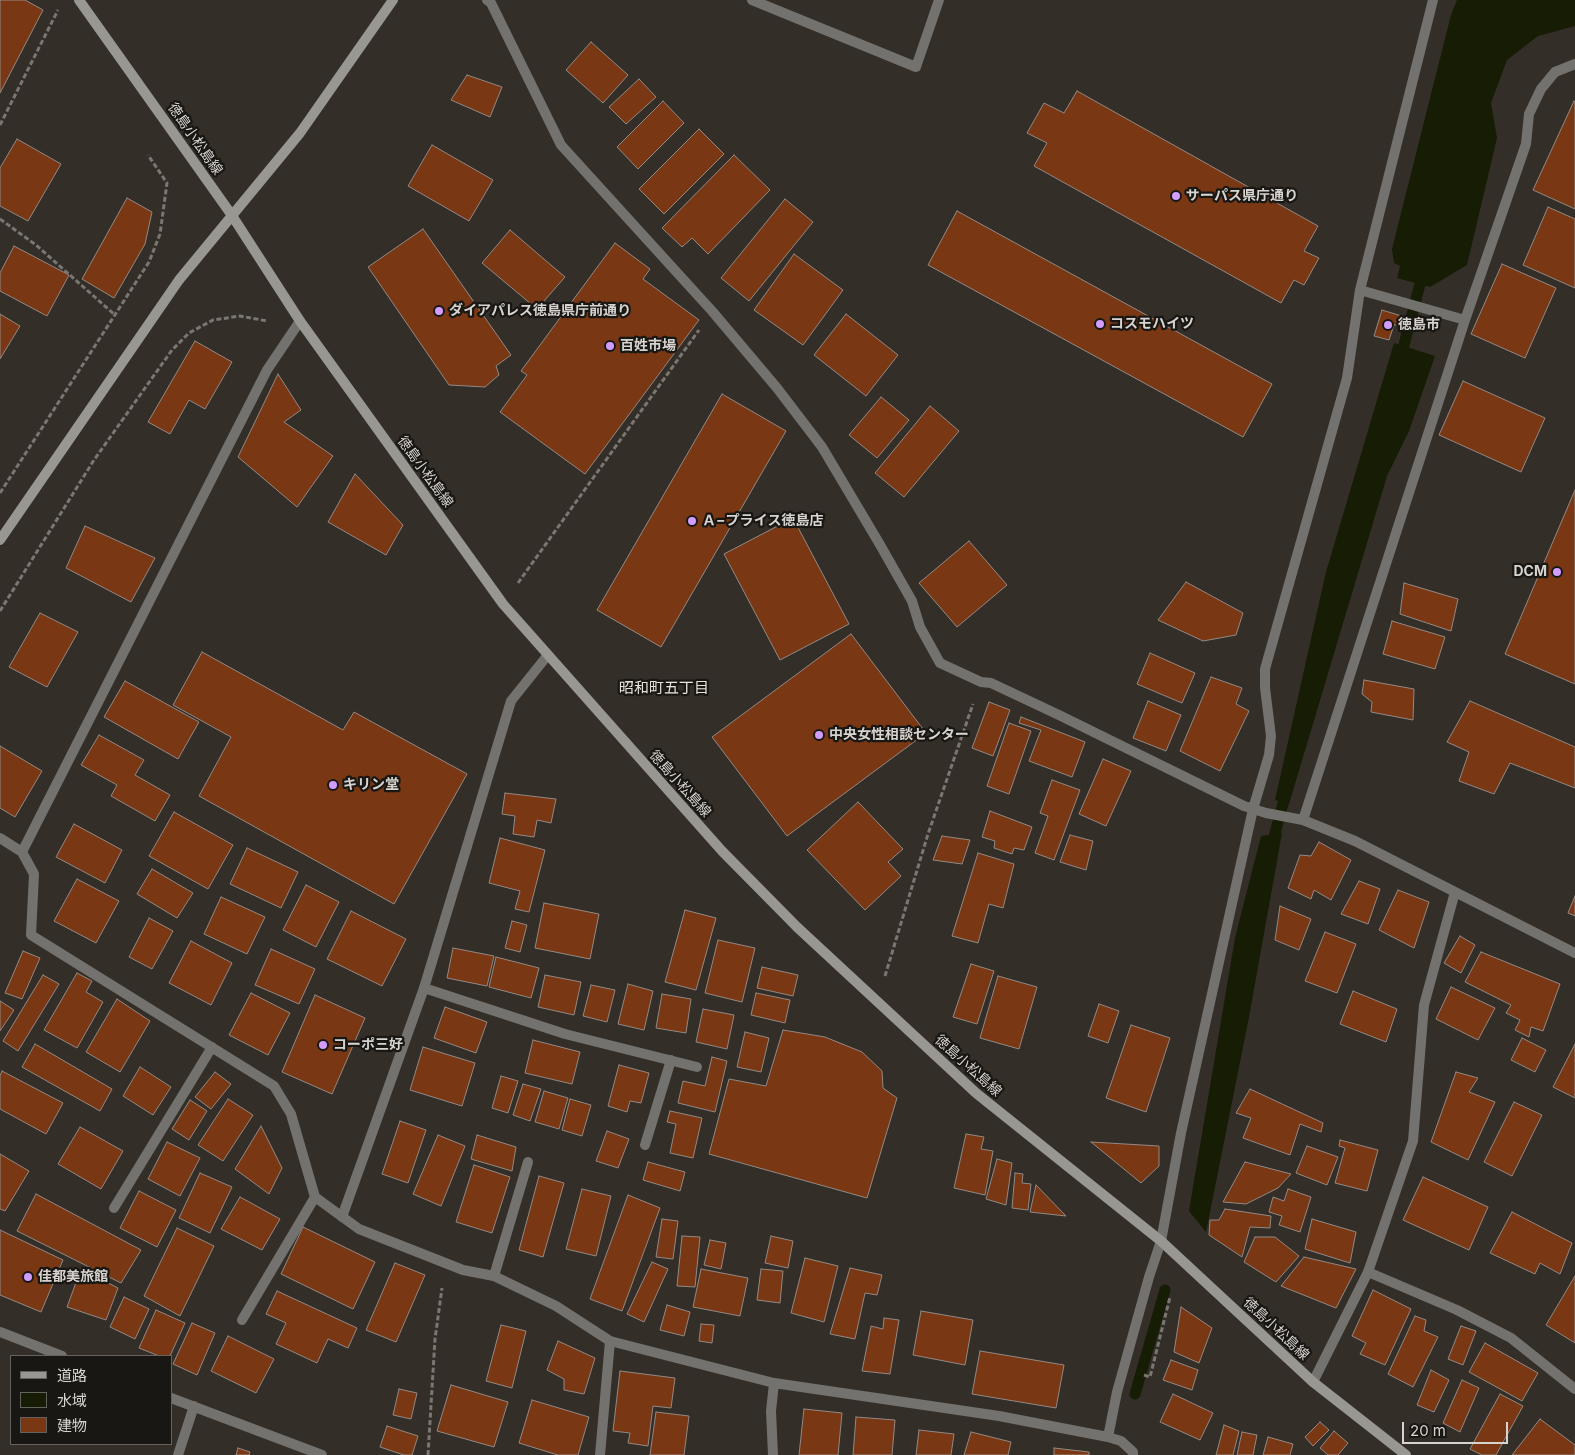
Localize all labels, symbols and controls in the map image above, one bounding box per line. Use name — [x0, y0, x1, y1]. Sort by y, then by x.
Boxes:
street label: 徳島小松島線 — [164, 100, 226, 178]
place label: サーパス県庁通り — [1186, 188, 1298, 204]
marker: サーパス県庁通り — [1170, 190, 1182, 202]
place label: ダイアパレス徳島県庁前通り — [449, 303, 631, 319]
marker: ダイアパレス徳島県庁前通り — [433, 305, 445, 317]
place label: コスモハイツ — [1110, 316, 1194, 332]
place label: 徳島市 — [1398, 317, 1440, 333]
marker: コスモハイツ — [1094, 318, 1106, 330]
marker: 徳島市 — [1382, 319, 1394, 331]
place label: 百姓市場 — [620, 338, 676, 354]
marker: 百姓市場 — [604, 340, 616, 352]
street label: 徳島小松島線 — [394, 433, 456, 511]
place label: Ａ−プライス徳島店 — [702, 513, 824, 529]
marker: Ａ−プライス徳島店 — [686, 515, 698, 527]
place label: DCM — [1513, 564, 1547, 580]
marker: DCM — [1551, 566, 1563, 578]
district label: 昭和町五丁目 — [619, 679, 709, 697]
place label: 中央女性相談センター — [829, 727, 969, 743]
marker: 中央女性相談センター — [813, 729, 825, 741]
street label: 徳島小松島線 — [646, 747, 714, 821]
place label: キリン堂 — [343, 777, 399, 793]
marker: キリン堂 — [327, 779, 339, 791]
street label: 徳島小松島線 — [931, 1032, 1005, 1100]
place label: コーポ三好 — [333, 1037, 403, 1053]
marker: コーポ三好 — [317, 1039, 329, 1051]
place label: 佳都美旅館 — [38, 1269, 108, 1285]
marker: 佳都美旅館 — [22, 1271, 34, 1283]
street label: 徳島小松島線 — [1240, 1294, 1312, 1364]
legend — [10, 1355, 172, 1445]
text: 道路 — [57, 1366, 87, 1385]
text: 水域 — [57, 1391, 87, 1410]
scale bar — [1405, 1412, 1511, 1444]
text: 建物 — [57, 1416, 87, 1435]
text: 20 m — [1410, 1421, 1446, 1440]

